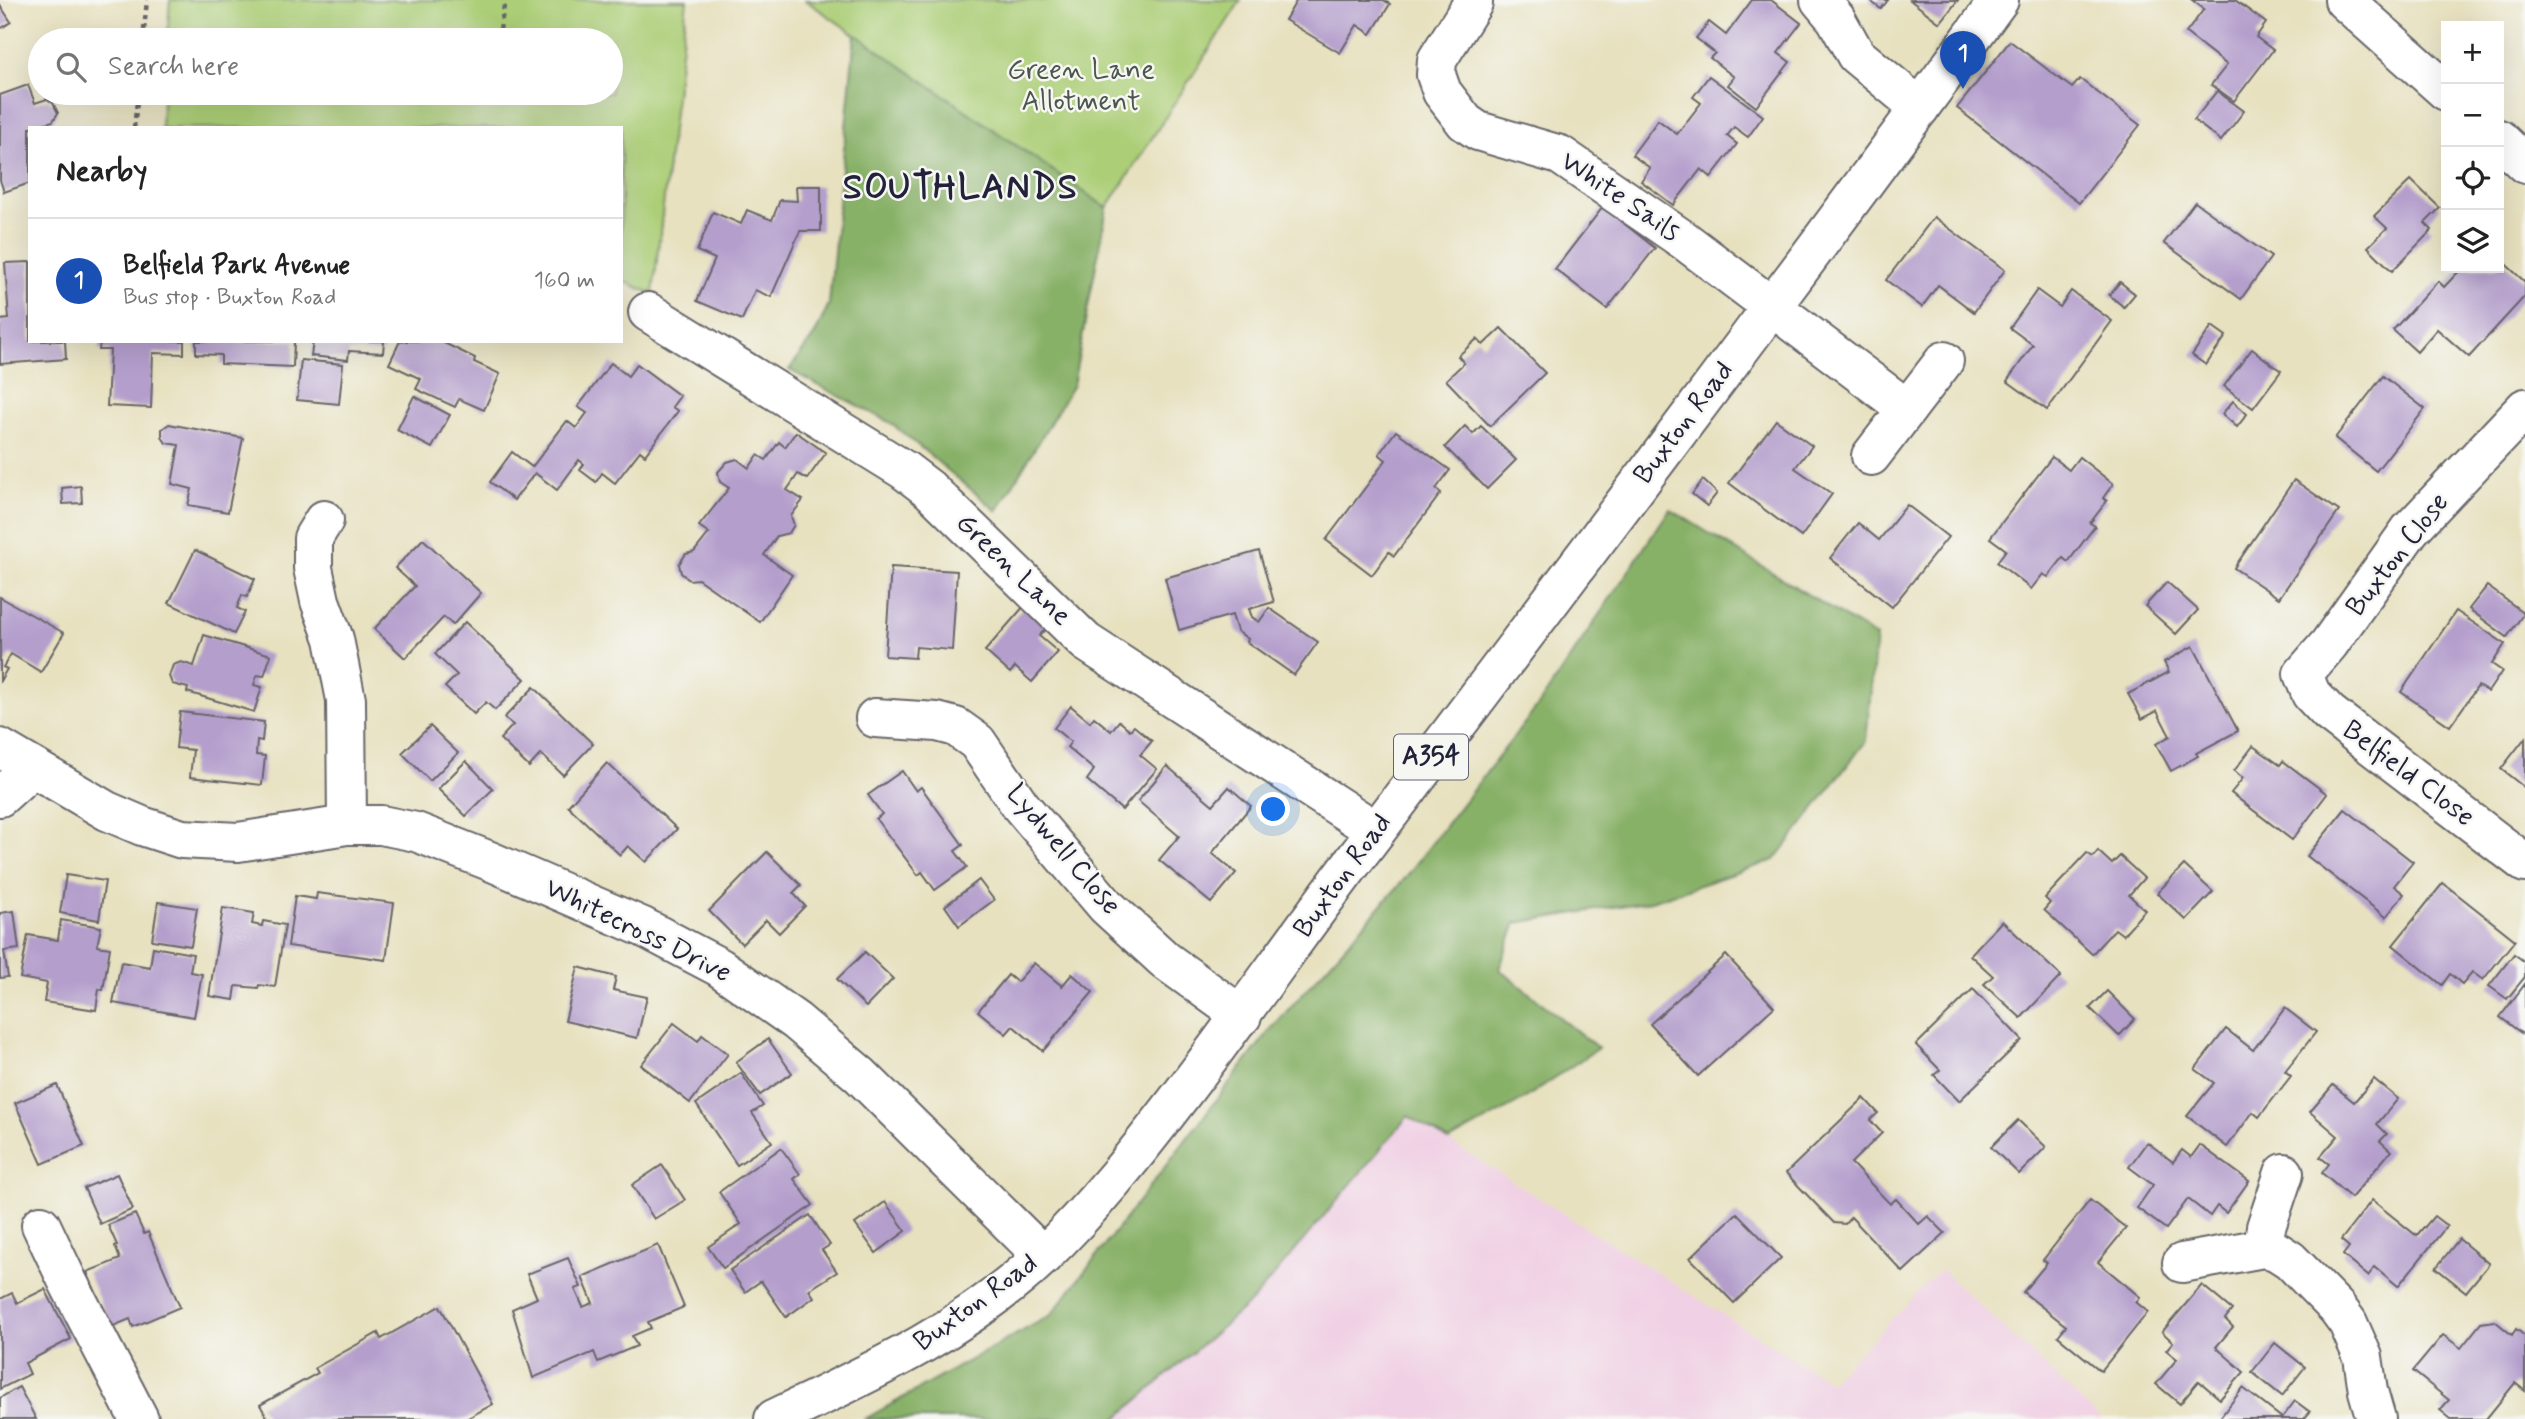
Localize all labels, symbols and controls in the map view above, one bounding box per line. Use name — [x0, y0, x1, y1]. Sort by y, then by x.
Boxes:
map controls — [2441, 21, 2504, 273]
button: + — [2441, 21, 2504, 84]
search box — [28, 28, 623, 105]
pin: 1 — [1940, 31, 1986, 89]
icon: search — [52, 48, 90, 86]
text: Search here — [108, 50, 239, 84]
park label: Green Lane Allotment — [1007, 52, 1155, 121]
button: − — [2441, 84, 2504, 147]
street label: White Sails — [1553, 143, 1687, 251]
button: locate — [2441, 147, 2504, 210]
text: Nearby — [56, 152, 147, 191]
district label: SOUTHLANDS — [843, 165, 1079, 211]
button: layers — [2441, 210, 2504, 273]
text: Belfield Park Avenue — [123, 249, 350, 283]
text: 1 — [74, 266, 84, 296]
text: 160 m — [534, 266, 595, 296]
text: Bus stop · Buxton Road — [123, 283, 336, 313]
street label: Buxton Road — [1626, 354, 1742, 492]
street label: Buxton Close — [2338, 486, 2458, 624]
street label: Green Lane — [947, 505, 1079, 635]
street label: Belfield Close — [2334, 712, 2482, 836]
road number: A354 — [1394, 734, 1468, 779]
street label: Lydwell Close — [997, 777, 1129, 923]
your location — [1256, 792, 1290, 826]
street label: Buxton Road — [1285, 806, 1401, 946]
street label: Whitecross Drive — [539, 870, 737, 992]
street label: Buxton Road — [906, 1245, 1046, 1361]

